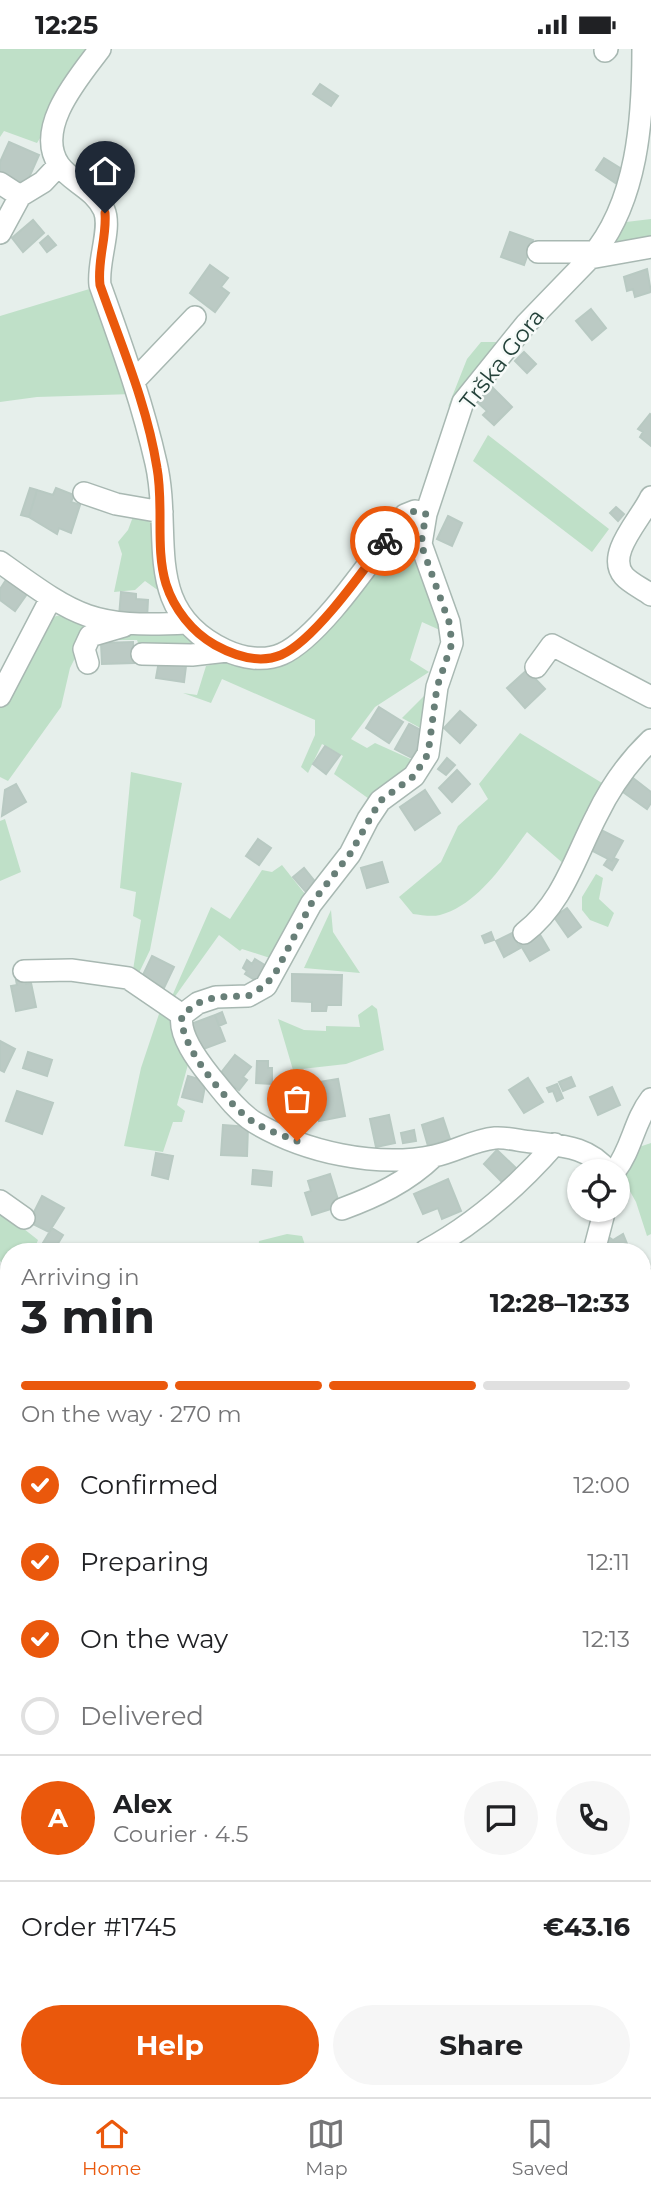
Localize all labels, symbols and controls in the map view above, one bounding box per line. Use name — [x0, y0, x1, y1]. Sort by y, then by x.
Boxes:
text: 12:25 — [35, 9, 98, 41]
pin — [75, 141, 135, 213]
icon: home — [86, 152, 124, 190]
street label: Trška Gora — [454, 303, 550, 415]
courier — [350, 506, 420, 576]
icon: bike — [366, 522, 404, 560]
pin — [267, 1069, 327, 1141]
icon: bag — [278, 1080, 316, 1118]
map controls — [567, 1159, 630, 1222]
button: locate — [567, 1159, 630, 1222]
text: Arriving in — [21, 1263, 140, 1291]
text: 12:28–12:33 — [490, 1287, 630, 1319]
text: 3 min — [21, 1288, 155, 1345]
text: On the way · 270 m — [21, 1400, 242, 1428]
icon: check — [21, 1466, 59, 1504]
text: Confirmed — [80, 1469, 219, 1501]
text: 12:00 — [573, 1471, 630, 1499]
icon: check — [21, 1543, 59, 1581]
text: Preparing — [80, 1546, 209, 1578]
text: 12:11 — [587, 1548, 630, 1576]
icon: check — [21, 1620, 59, 1658]
text: On the way — [80, 1623, 228, 1655]
text: 12:13 — [582, 1625, 630, 1653]
text: Delivered — [80, 1700, 204, 1732]
button: chat — [464, 1781, 538, 1855]
button: phone — [556, 1781, 630, 1855]
text: Alex — [113, 1788, 172, 1820]
text: A — [48, 1802, 68, 1834]
text: Courier · 4.5 — [113, 1820, 248, 1848]
text: Order #1745 — [21, 1911, 176, 1943]
text: €43.16 — [543, 1911, 630, 1943]
button: Help — [21, 2005, 319, 2085]
button: Share — [333, 2005, 630, 2085]
tab: Home — [82, 2115, 141, 2180]
tab: Map — [305, 2115, 348, 2180]
tab: Saved — [512, 2115, 569, 2180]

